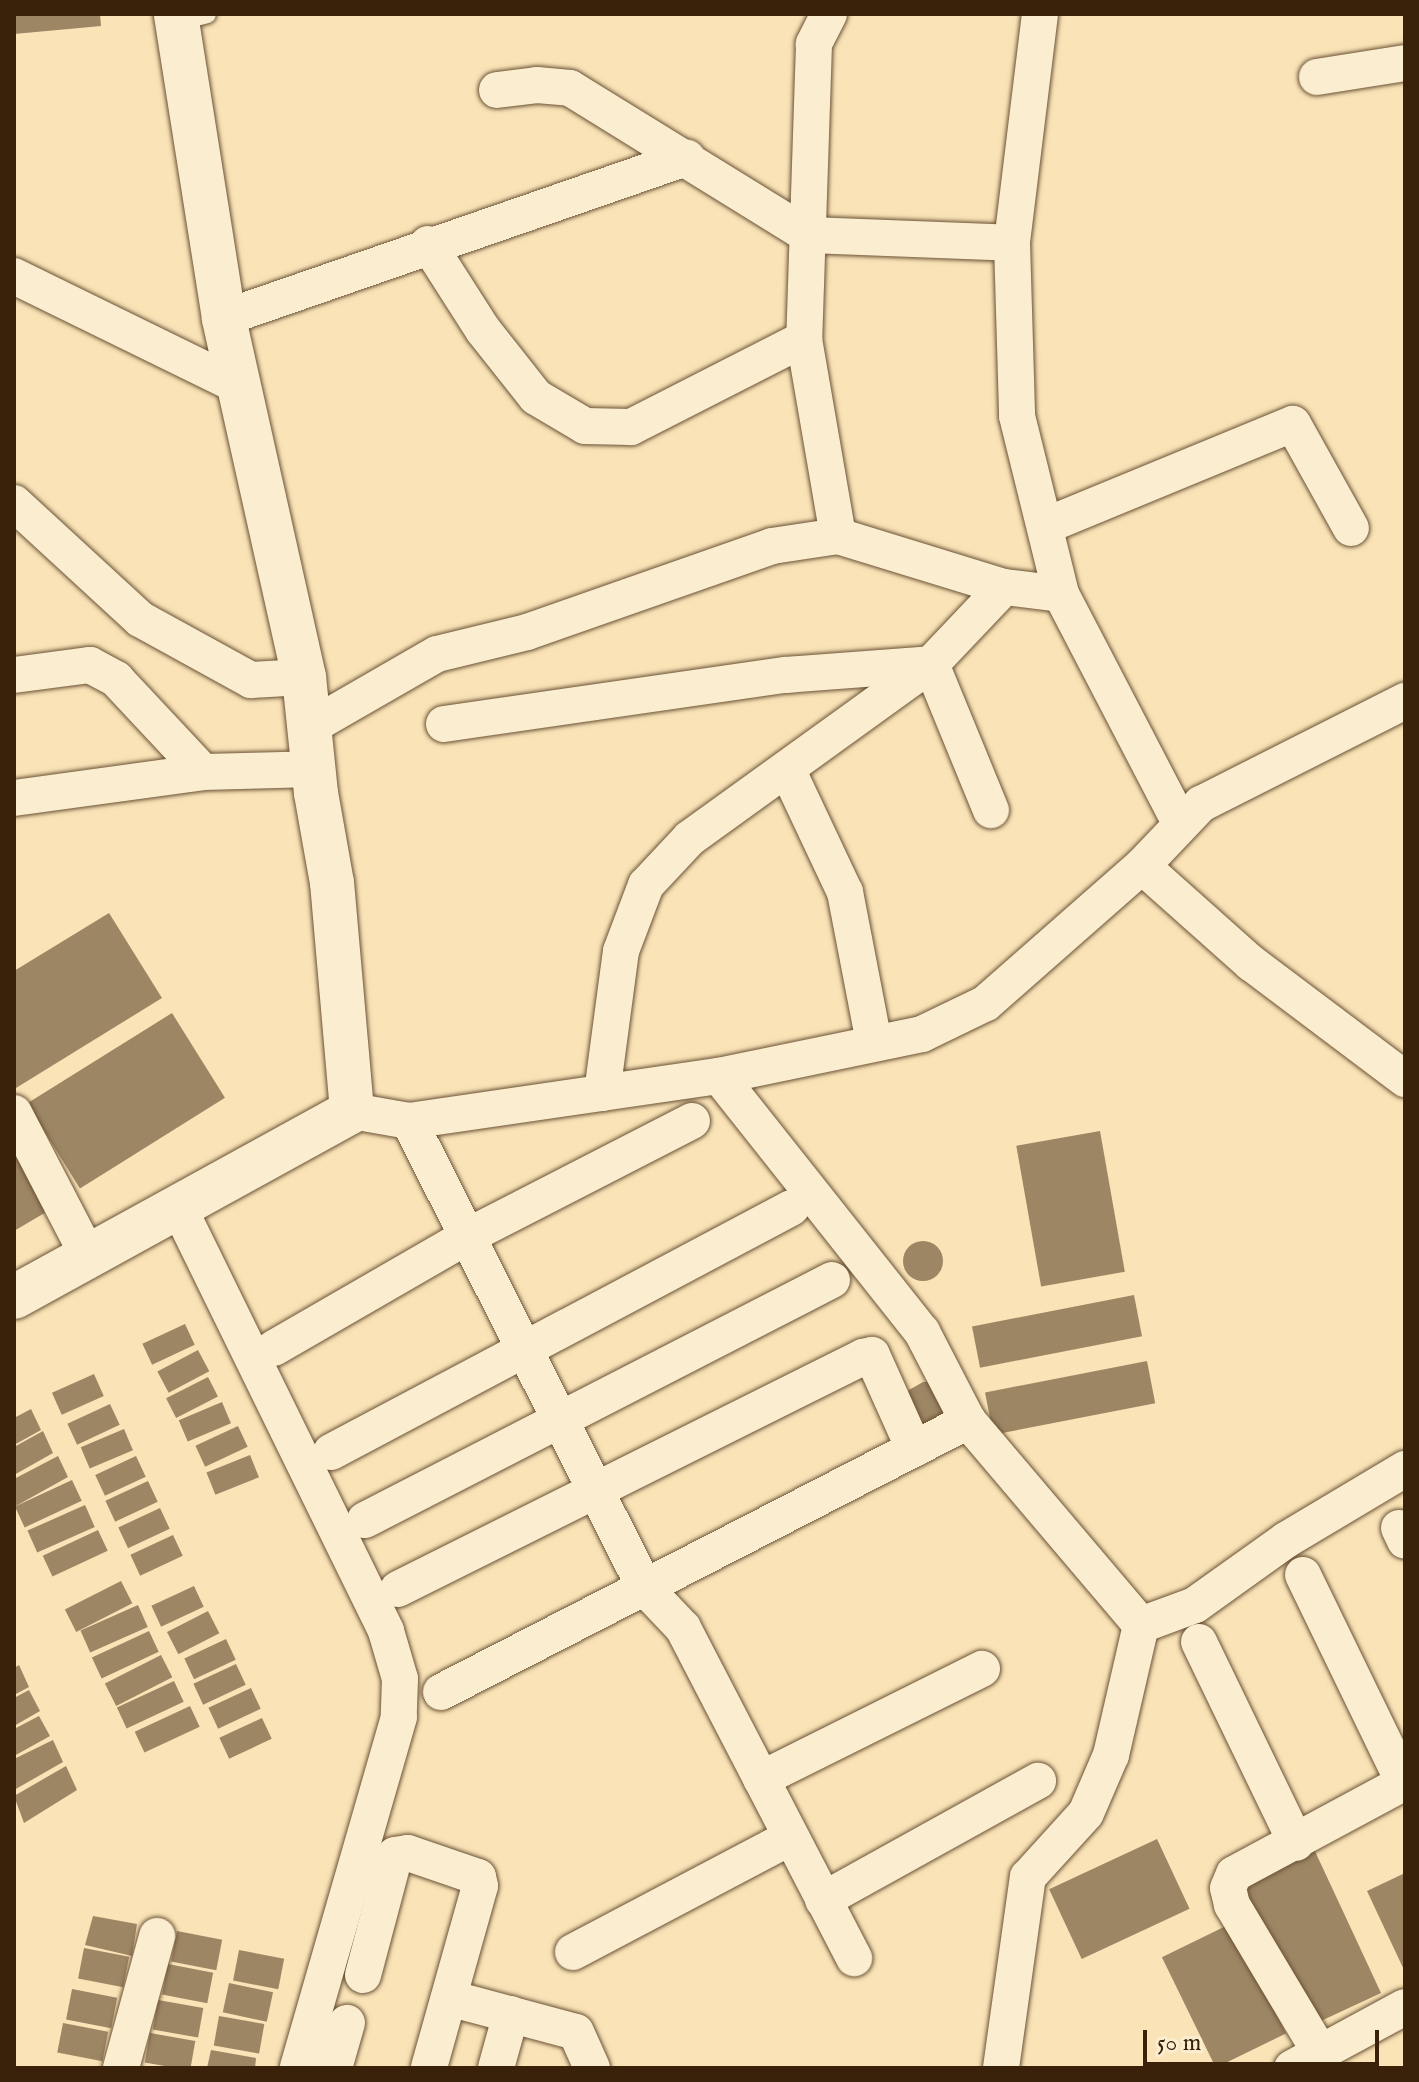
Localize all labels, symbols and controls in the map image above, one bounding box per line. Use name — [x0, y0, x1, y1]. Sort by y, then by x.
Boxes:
scale bar — [1147, 2014, 1383, 2064]
text: 50 m — [1157, 2028, 1201, 2059]

